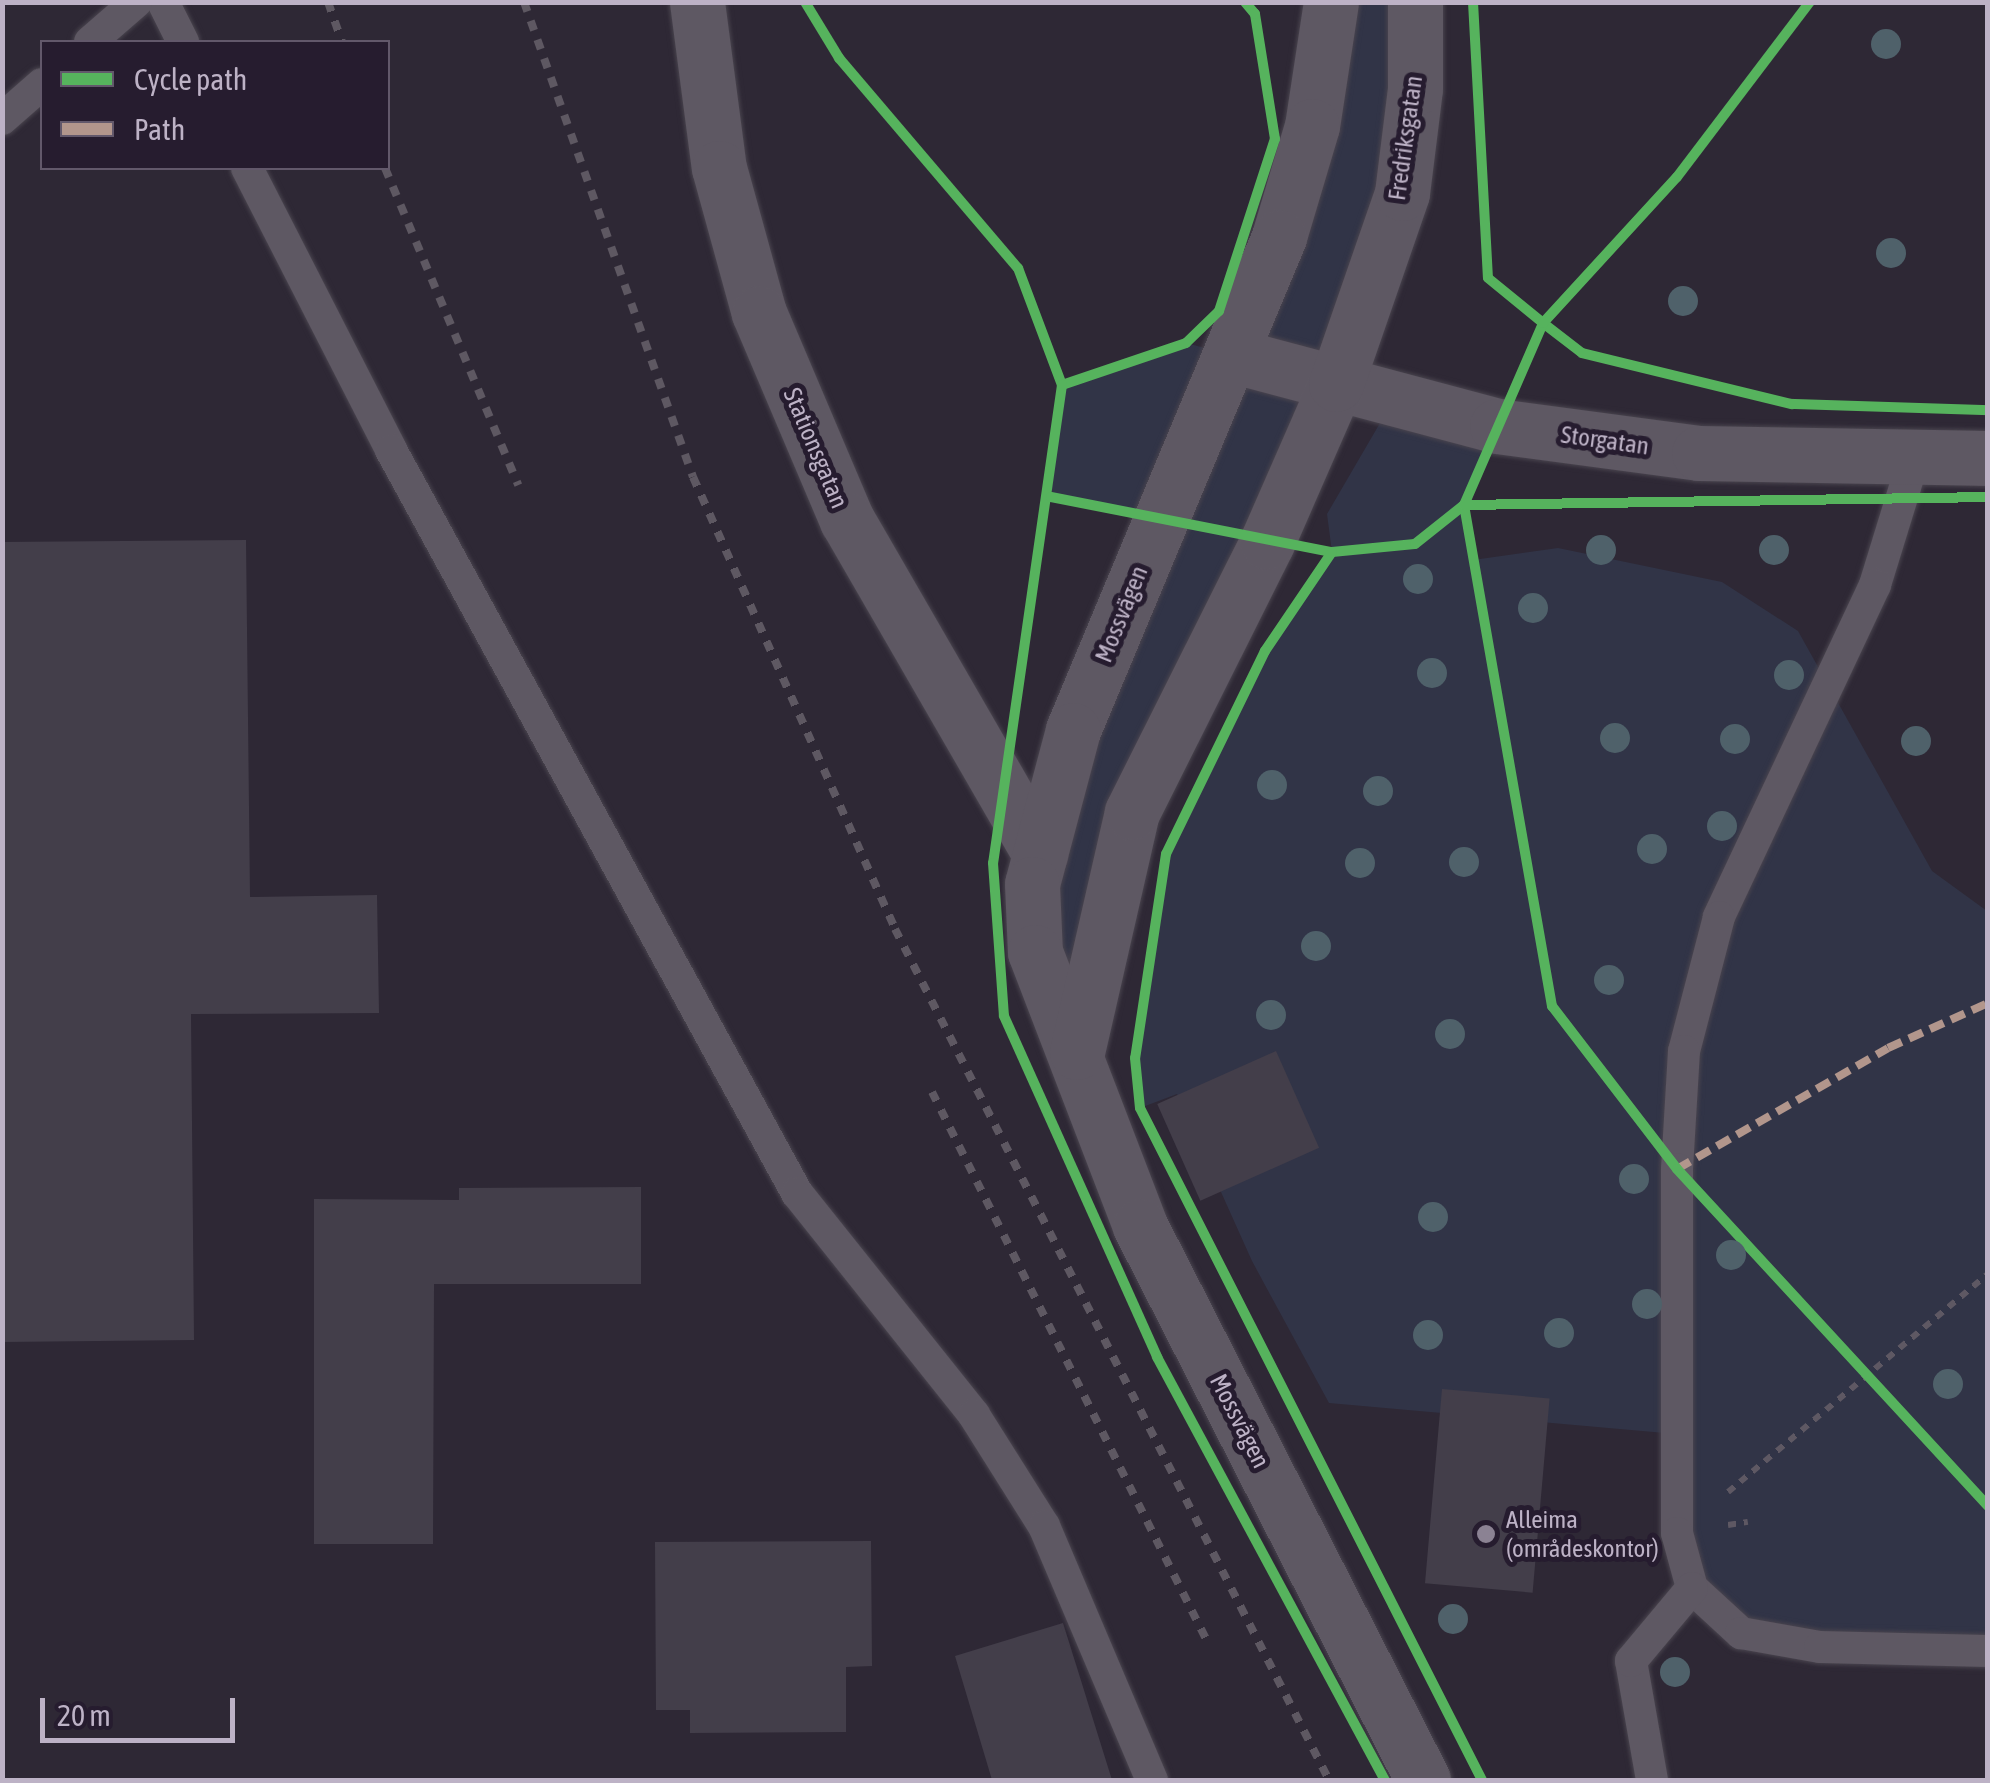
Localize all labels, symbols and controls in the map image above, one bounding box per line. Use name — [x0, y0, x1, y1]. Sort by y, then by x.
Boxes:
legend — [40, 40, 390, 170]
text: Cycle path — [134, 62, 247, 96]
street label: Fredriksgatan — [1381, 74, 1429, 202]
text: Path — [134, 112, 185, 146]
street label: Stationsgatan — [777, 383, 855, 513]
street label: Storgatan — [1559, 419, 1651, 461]
street label: Mossvägen — [1088, 561, 1154, 667]
street label: Mossvägen — [1204, 1369, 1276, 1473]
place label: Alleima (områdeskontor) — [1506, 1505, 1659, 1564]
marker: Alleima (områdeskontor) — [1475, 1523, 1497, 1545]
scale bar — [45, 1678, 240, 1740]
text: 20 m — [57, 1698, 111, 1732]

